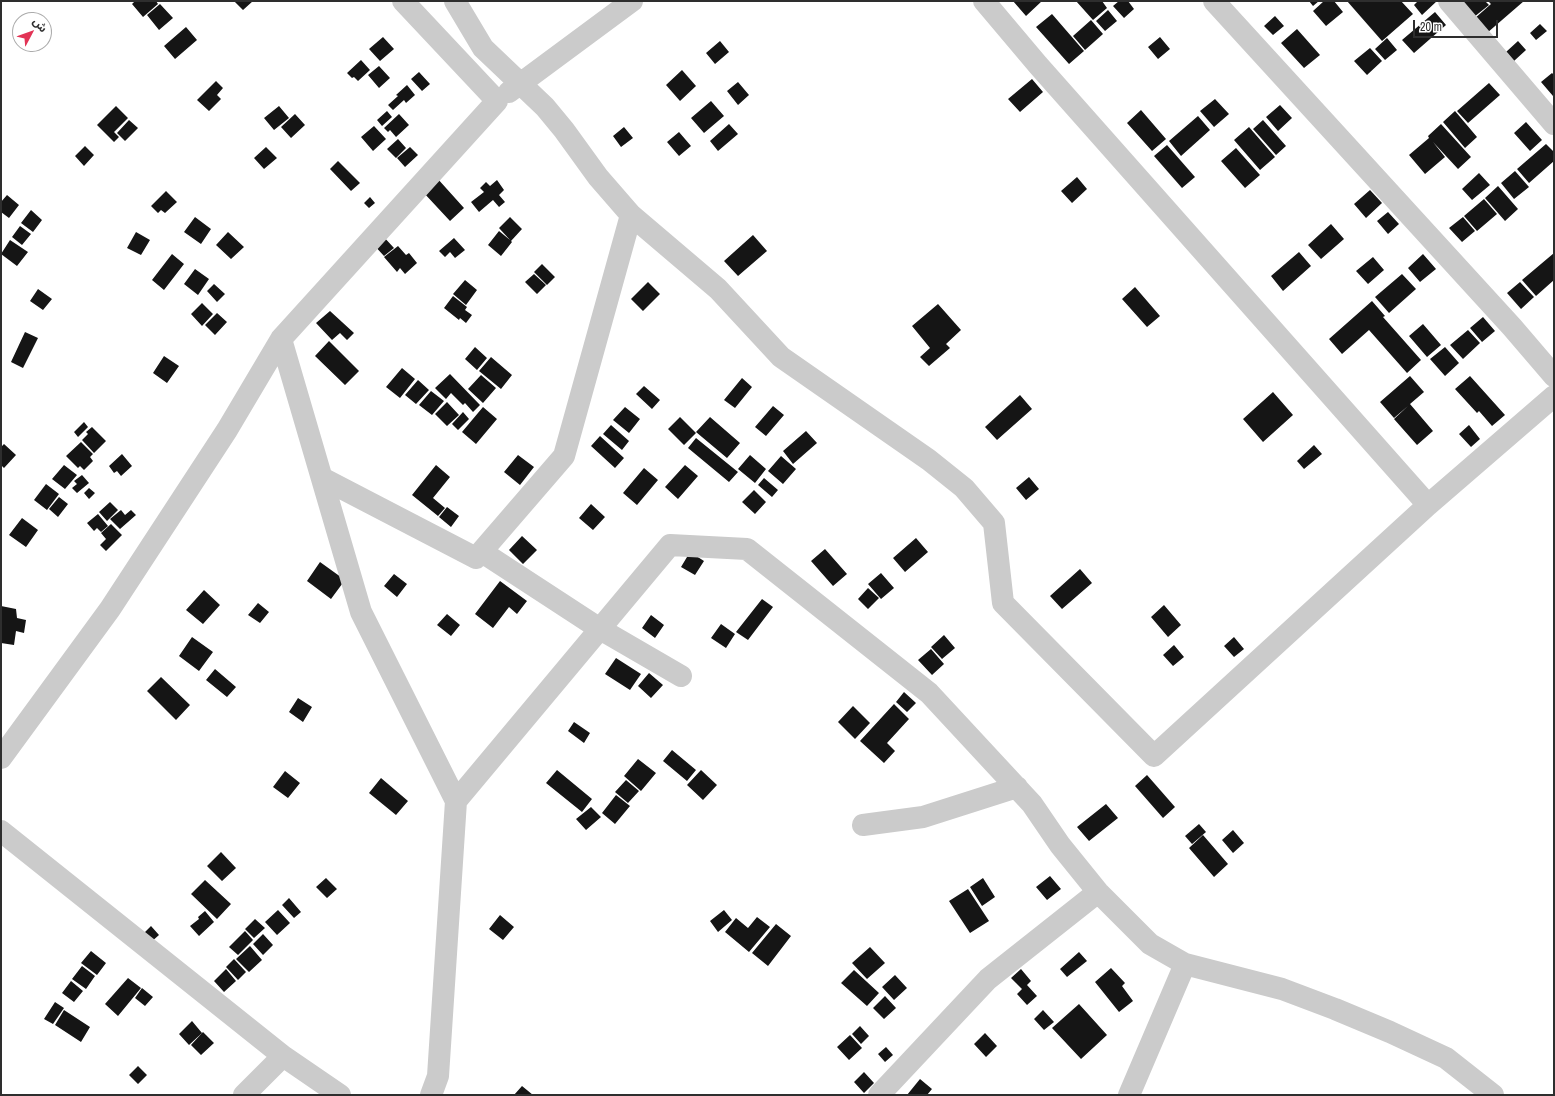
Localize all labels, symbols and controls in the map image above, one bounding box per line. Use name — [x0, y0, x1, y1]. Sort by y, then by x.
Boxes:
north arrow — [12, 12, 52, 52]
scale bar — [1415, 12, 1500, 38]
text: ش — [30, 14, 51, 35]
text: 20 m — [1420, 19, 1442, 35]

